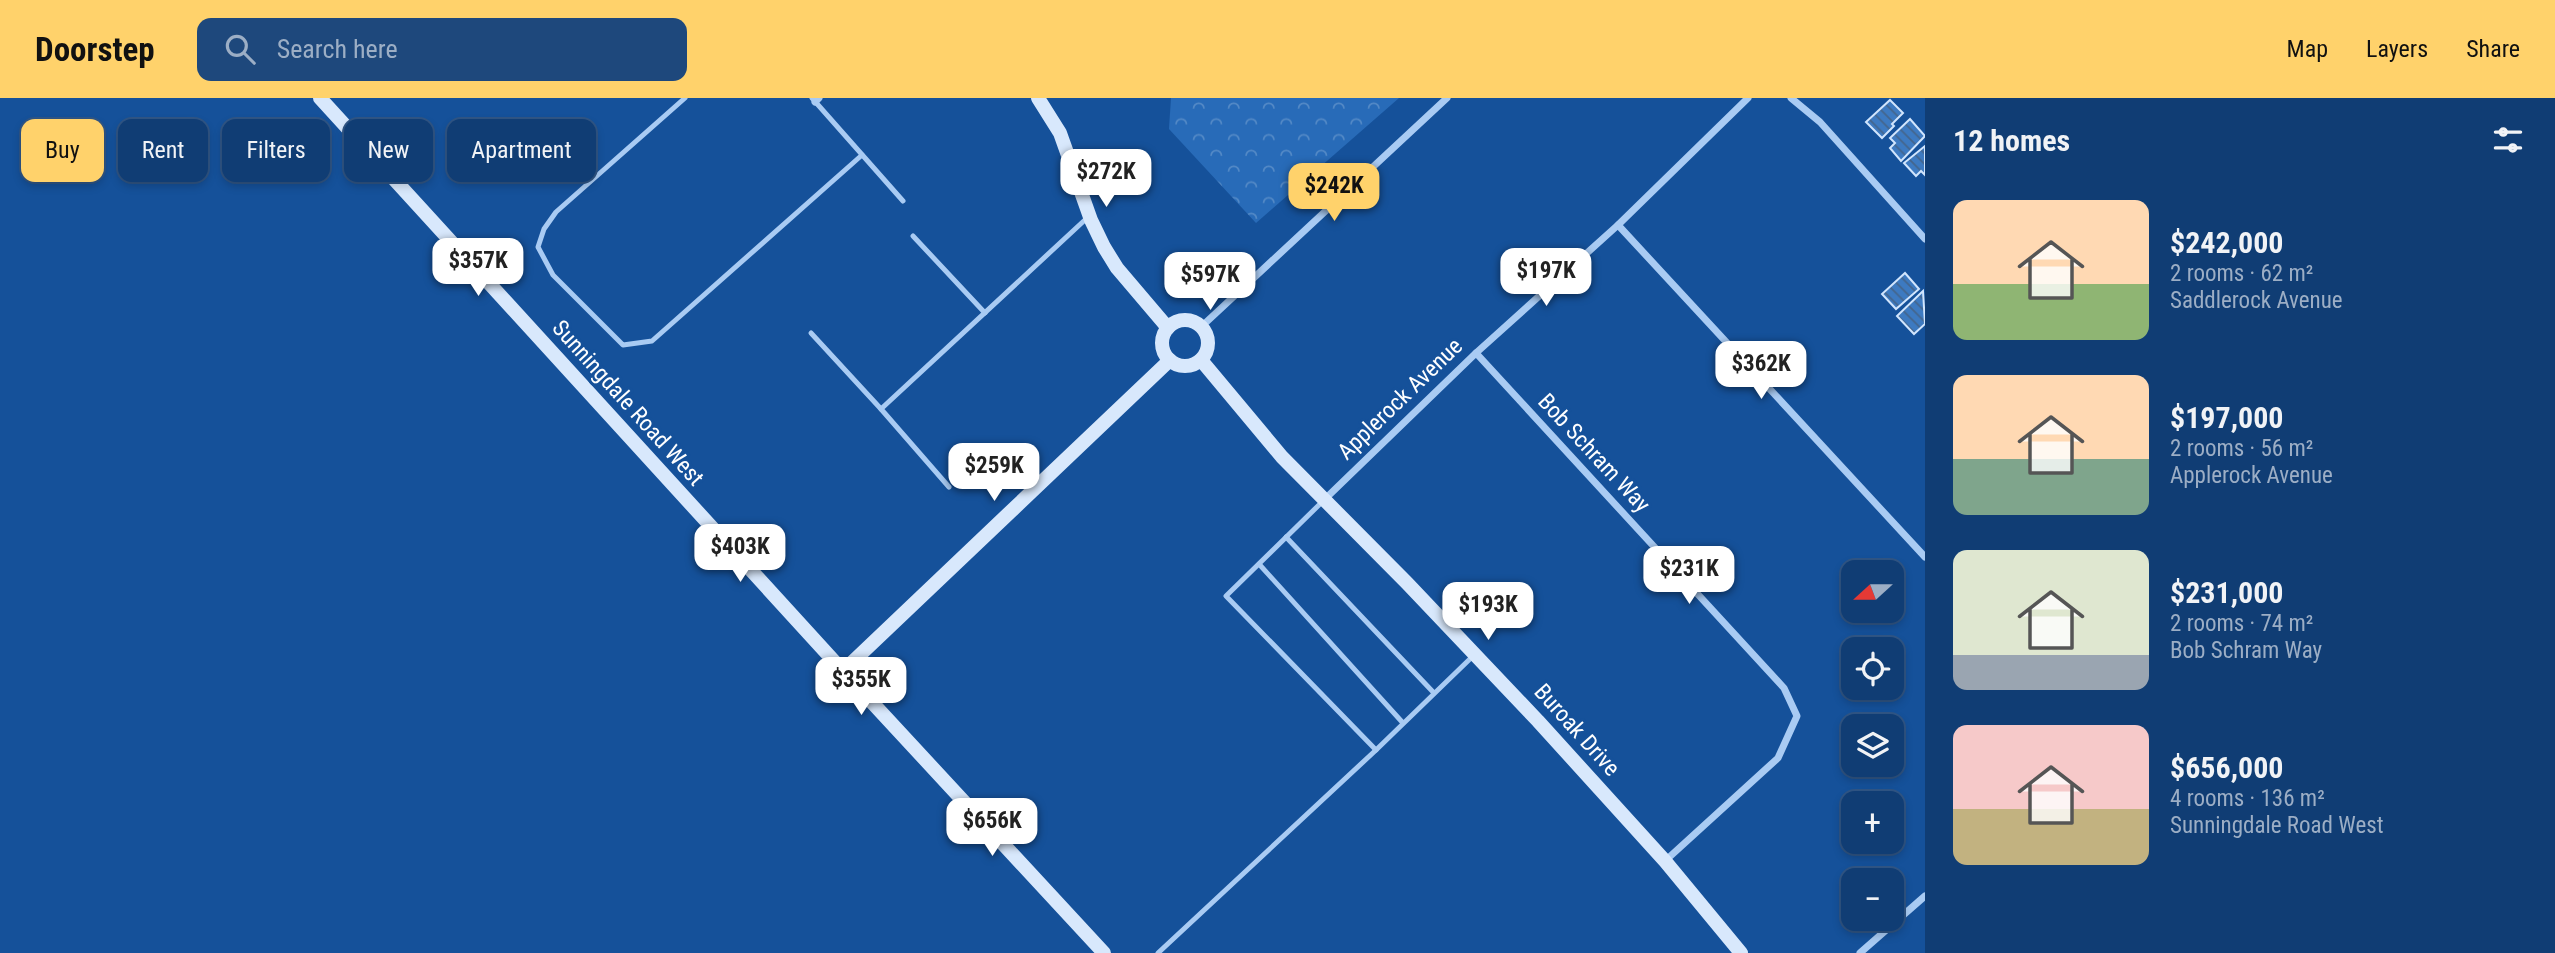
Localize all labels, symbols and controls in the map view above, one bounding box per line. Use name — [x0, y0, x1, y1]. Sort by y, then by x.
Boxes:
search box — [197, 18, 687, 81]
text: Doorstep — [35, 30, 155, 69]
icon: search — [221, 30, 259, 68]
text: Search here — [277, 34, 398, 64]
text: Map — [2287, 35, 2328, 63]
text: Layers — [2366, 35, 2428, 63]
text: Share — [2466, 35, 2520, 63]
chip: Buy — [21, 119, 104, 182]
chip: Rent — [118, 119, 208, 182]
chip: Filters — [222, 119, 330, 182]
chip: New — [344, 119, 433, 182]
chip: Apartment — [447, 119, 596, 182]
icon: filters — [2489, 121, 2527, 159]
text: 12 homes — [1953, 123, 2070, 158]
pin: $272K — [1057, 150, 1155, 209]
text: $272K — [1076, 158, 1136, 185]
pin: $242K — [1285, 164, 1383, 223]
text: $242K — [1304, 172, 1364, 199]
text: $242,000 — [2170, 225, 2283, 260]
icon: home — [2009, 228, 2093, 312]
pin: $357K — [429, 238, 527, 298]
text: $357K — [448, 247, 508, 274]
pin: $197K — [1497, 248, 1595, 308]
pin: $597K — [1161, 252, 1259, 312]
text: $197K — [1516, 257, 1576, 284]
text: 2 rooms · 62 m² — [2170, 260, 2313, 287]
text: $597K — [1180, 261, 1240, 288]
text: Saddlerock Avenue — [2170, 287, 2343, 314]
street label: Sunningdale Road West — [547, 315, 709, 491]
street label: Applerock Avenue — [1332, 333, 1468, 465]
pin: $362K — [1712, 342, 1810, 401]
text: $362K — [1731, 350, 1791, 377]
street label: Bob Schram Way — [1532, 388, 1656, 518]
text: $197,000 — [2170, 400, 2283, 435]
icon: home — [2009, 403, 2093, 487]
text: 2 rooms · 56 m² — [2170, 435, 2313, 462]
pin: $259K — [945, 444, 1043, 503]
text: $259K — [964, 452, 1024, 479]
text: Applerock Avenue — [2170, 462, 2333, 489]
pin: $403K — [691, 524, 789, 584]
text: $403K — [710, 533, 770, 560]
pin: $231K — [1640, 546, 1738, 606]
text: $231K — [1659, 555, 1719, 582]
north arrow — [1841, 560, 1904, 623]
map controls — [1841, 560, 1904, 931]
text: $231,000 — [2170, 575, 2283, 610]
icon: home — [2009, 578, 2093, 662]
pin: $193K — [1439, 582, 1537, 642]
text: $193K — [1458, 591, 1518, 618]
text: 2 rooms · 74 m² — [2170, 610, 2313, 637]
button: locate — [1841, 637, 1904, 700]
text: Bob Schram Way — [2170, 637, 2322, 664]
pin: $355K — [812, 658, 910, 717]
text: $355K — [831, 666, 891, 693]
street label: Buroak Drive — [1529, 678, 1625, 782]
button: layers — [1841, 714, 1904, 777]
text: $656,000 — [2170, 750, 2283, 785]
icon: home — [2009, 753, 2093, 837]
text: 4 rooms · 136 m² — [2170, 785, 2325, 812]
button: + — [1841, 791, 1904, 854]
pin: $656K — [943, 798, 1041, 858]
text: $656K — [962, 807, 1022, 834]
text: Sunningdale Road West — [2170, 812, 2384, 839]
button: − — [1841, 868, 1904, 931]

